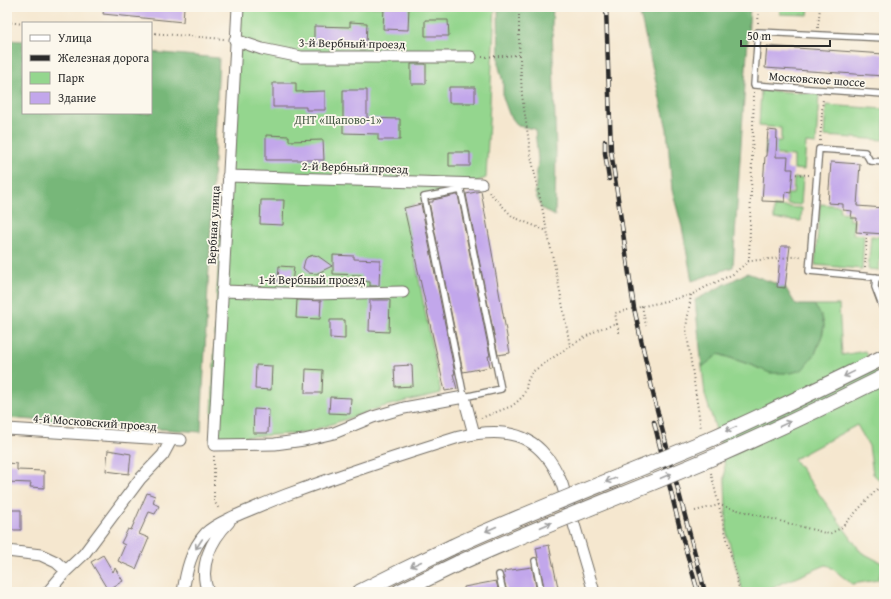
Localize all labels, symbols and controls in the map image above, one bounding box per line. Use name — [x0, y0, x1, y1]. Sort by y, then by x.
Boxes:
legend — [22, 22, 152, 114]
scale bar — [741, 22, 830, 48]
text: 50 m — [747, 27, 771, 44]
text: Улица — [58, 29, 92, 46]
street label: 3-й Вербный проезд — [299, 34, 406, 52]
text: Железная дорога — [57, 49, 149, 66]
street label: Московское шоссе — [768, 67, 866, 91]
text: Парк — [58, 69, 85, 86]
text: Здание — [58, 89, 97, 106]
park label: ДНТ «Щапово-1» — [293, 111, 382, 128]
street label: 2-й Вербный проезд — [301, 157, 409, 177]
street label: Вербная улица — [202, 185, 224, 265]
street label: 1-й Вербный проезд — [259, 271, 366, 288]
one-way arrow — [843, 371, 855, 378]
street label: 4-й Московский проезд — [33, 409, 158, 435]
one-way arrow — [779, 420, 791, 427]
one-way arrow — [726, 426, 738, 433]
one-way arrow — [660, 472, 672, 480]
one-way arrow — [606, 476, 618, 484]
one-way arrow — [540, 521, 552, 529]
one-way arrow — [486, 526, 498, 533]
one-way arrow — [195, 538, 203, 549]
one-way arrow — [411, 561, 423, 568]

